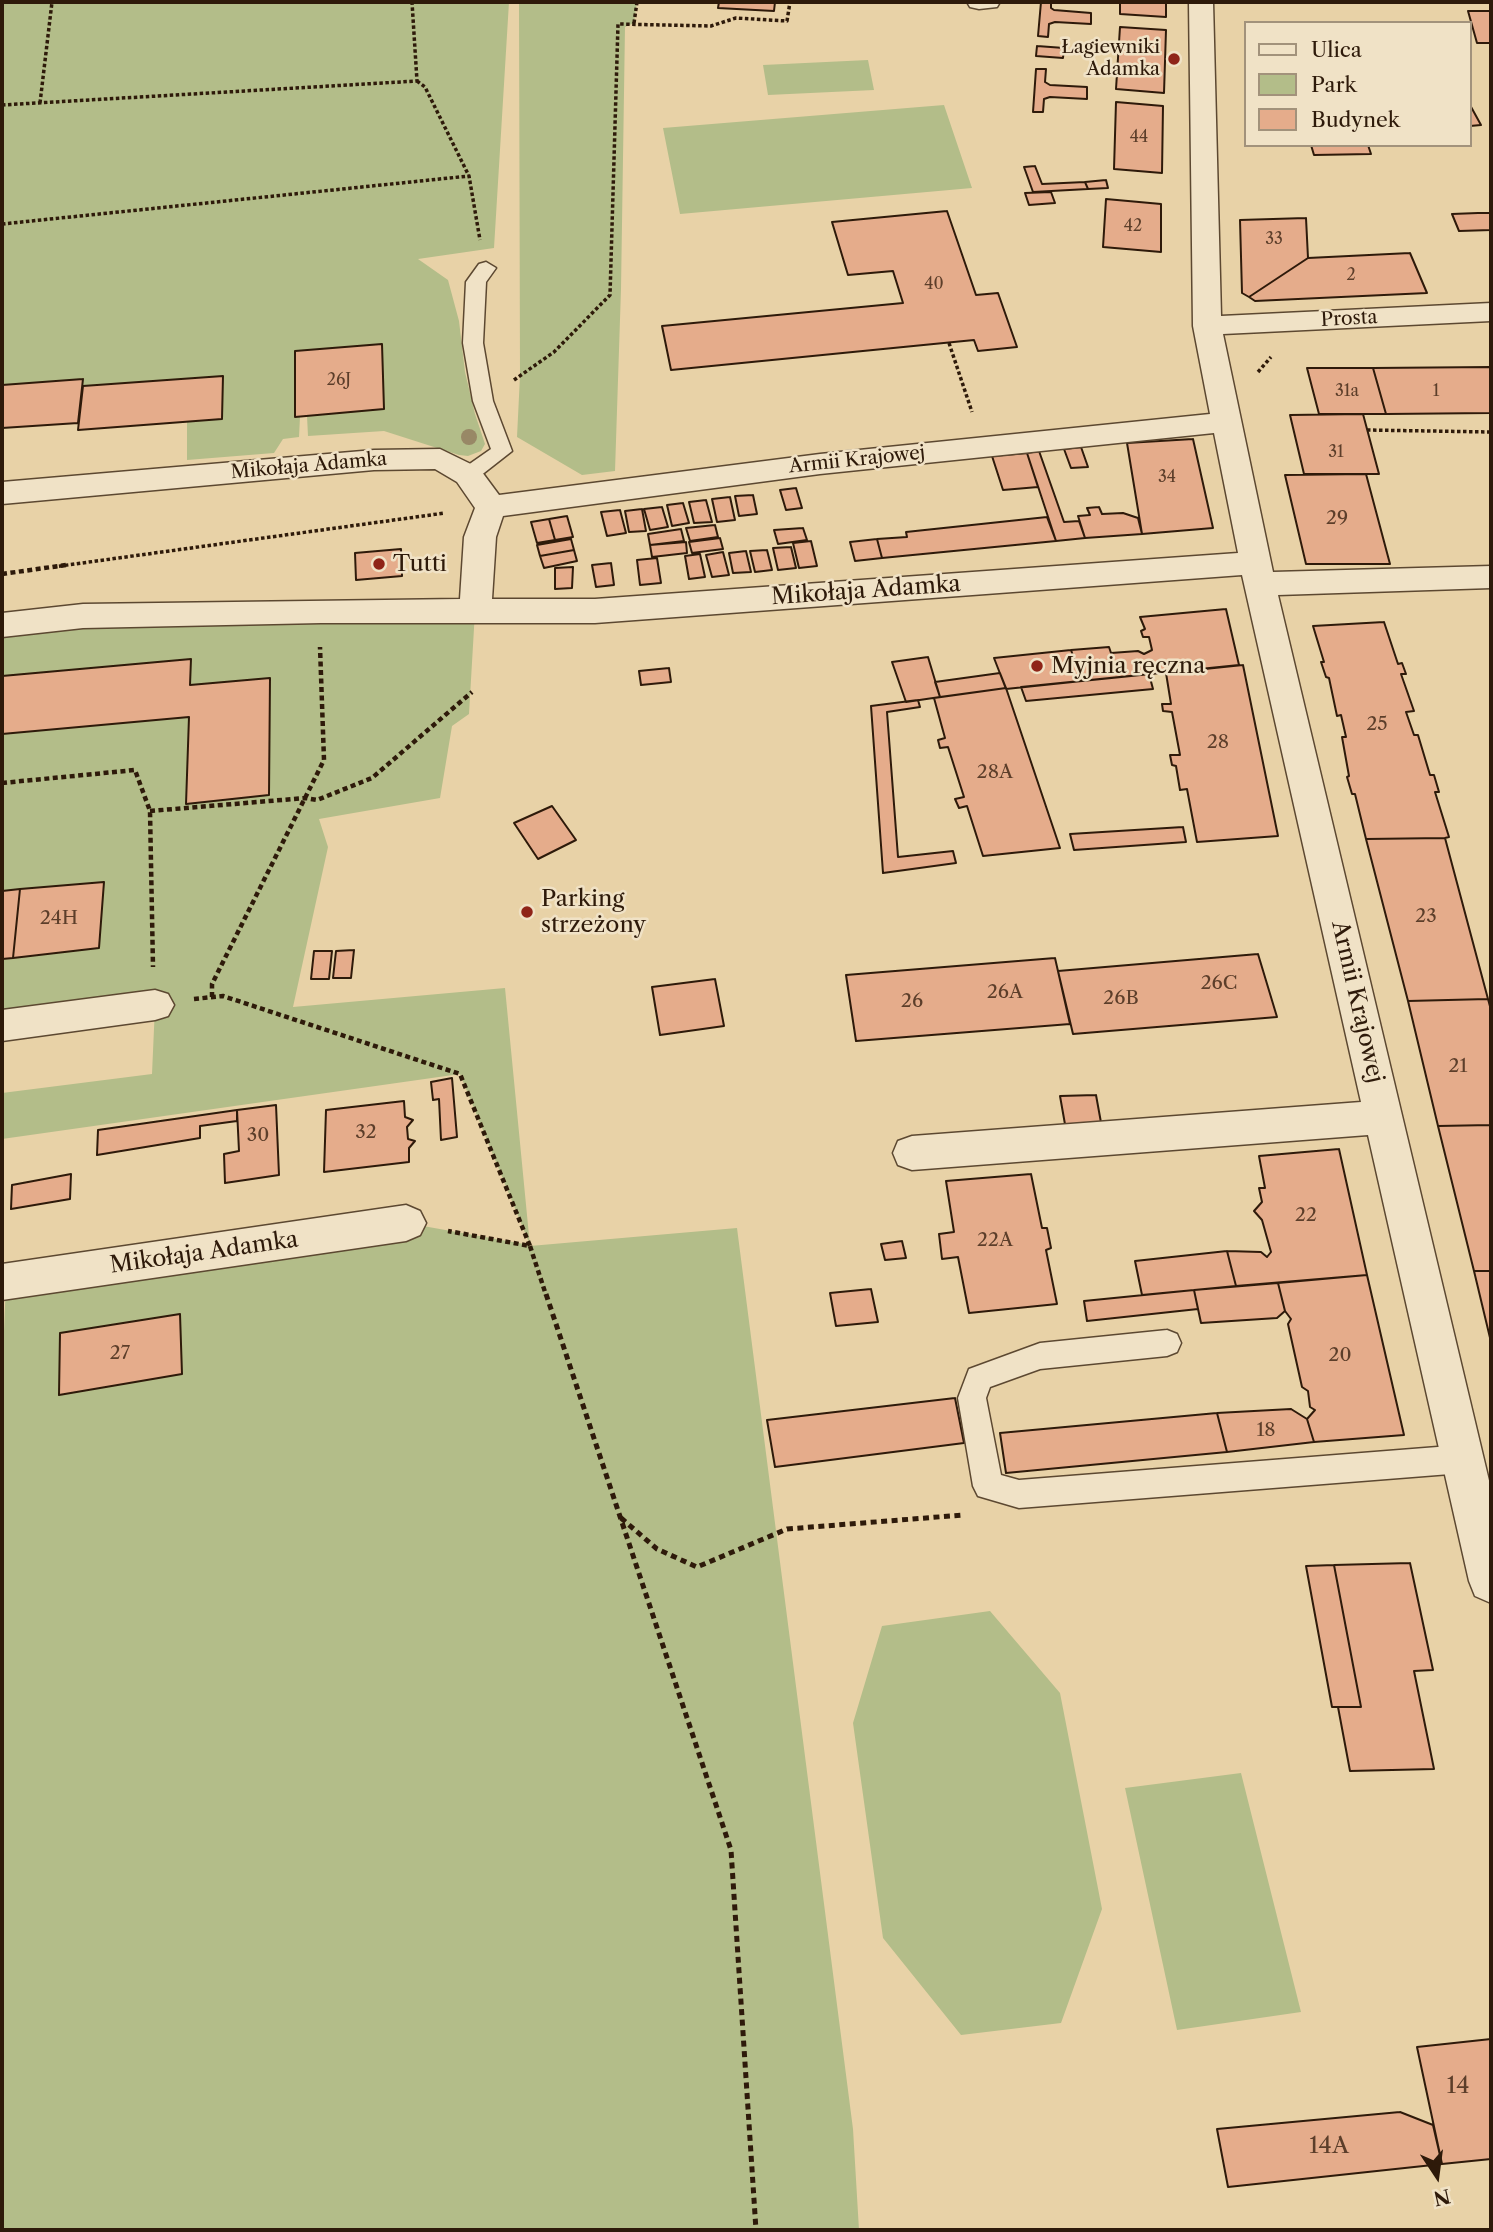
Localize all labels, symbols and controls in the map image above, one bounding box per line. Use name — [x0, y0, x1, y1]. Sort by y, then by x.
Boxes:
legend — [1244, 21, 1472, 147]
place label: Łagiewniki Adamka — [1061, 37, 1160, 81]
text: Ulica — [1311, 37, 1362, 62]
marker: Łagiewniki Adamka — [1166, 51, 1182, 67]
text: Park — [1311, 72, 1357, 97]
text: Budynek — [1311, 107, 1400, 132]
house number: 44 — [1130, 127, 1148, 147]
house number: 42 — [1124, 216, 1142, 236]
house number: 33 — [1265, 229, 1283, 249]
house number: 2 — [1346, 265, 1356, 285]
house number: 40 — [924, 274, 944, 294]
street label: Prosta — [1320, 306, 1378, 332]
house number: 26J — [327, 370, 351, 390]
house number: 31a — [1335, 381, 1359, 401]
house number: 1 — [1433, 381, 1439, 401]
street label: Armii Krajowej — [788, 442, 926, 478]
house number: 31 — [1328, 442, 1344, 462]
street label: Mikołaja Adamka — [230, 448, 388, 484]
house number: 34 — [1158, 467, 1176, 487]
house number: 29 — [1326, 508, 1348, 530]
place label: Tutti — [393, 550, 447, 578]
marker: Tutti — [371, 556, 387, 572]
street label: Mikołaja Adamka — [770, 571, 962, 611]
place label: Myjnia ręczna — [1051, 652, 1205, 680]
marker: Myjnia ręczna — [1029, 658, 1045, 674]
house number: 25 — [1366, 714, 1388, 736]
house number: 28 — [1207, 732, 1229, 754]
house number: 28A — [977, 762, 1013, 784]
place label: Parking strzeżony — [541, 885, 646, 939]
marker: Parking strzeżony — [519, 904, 535, 920]
house number: 23 — [1415, 906, 1437, 928]
house number: 24H — [40, 908, 78, 930]
street label: Armii Krajowej — [1325, 918, 1389, 1086]
house number: 26C — [1201, 973, 1237, 995]
house number: 26A — [987, 982, 1023, 1004]
house number: 26B — [1103, 988, 1139, 1010]
house number: 26 — [901, 991, 923, 1013]
house number: 21 — [1449, 1056, 1467, 1078]
house number: 32 — [355, 1122, 377, 1144]
house number: 30 — [247, 1125, 269, 1147]
house number: 22 — [1295, 1205, 1317, 1227]
street label: Mikołaja Adamka — [108, 1226, 300, 1280]
house number: 22A — [977, 1230, 1013, 1252]
house number: 27 — [110, 1343, 130, 1365]
house number: 20 — [1329, 1345, 1351, 1367]
house number: 18 — [1256, 1420, 1276, 1442]
house number: 14 — [1447, 2072, 1469, 2100]
house number: 14A — [1309, 2132, 1349, 2160]
north arrow — [1402, 2141, 1472, 2211]
text: N — [1431, 2184, 1452, 2210]

